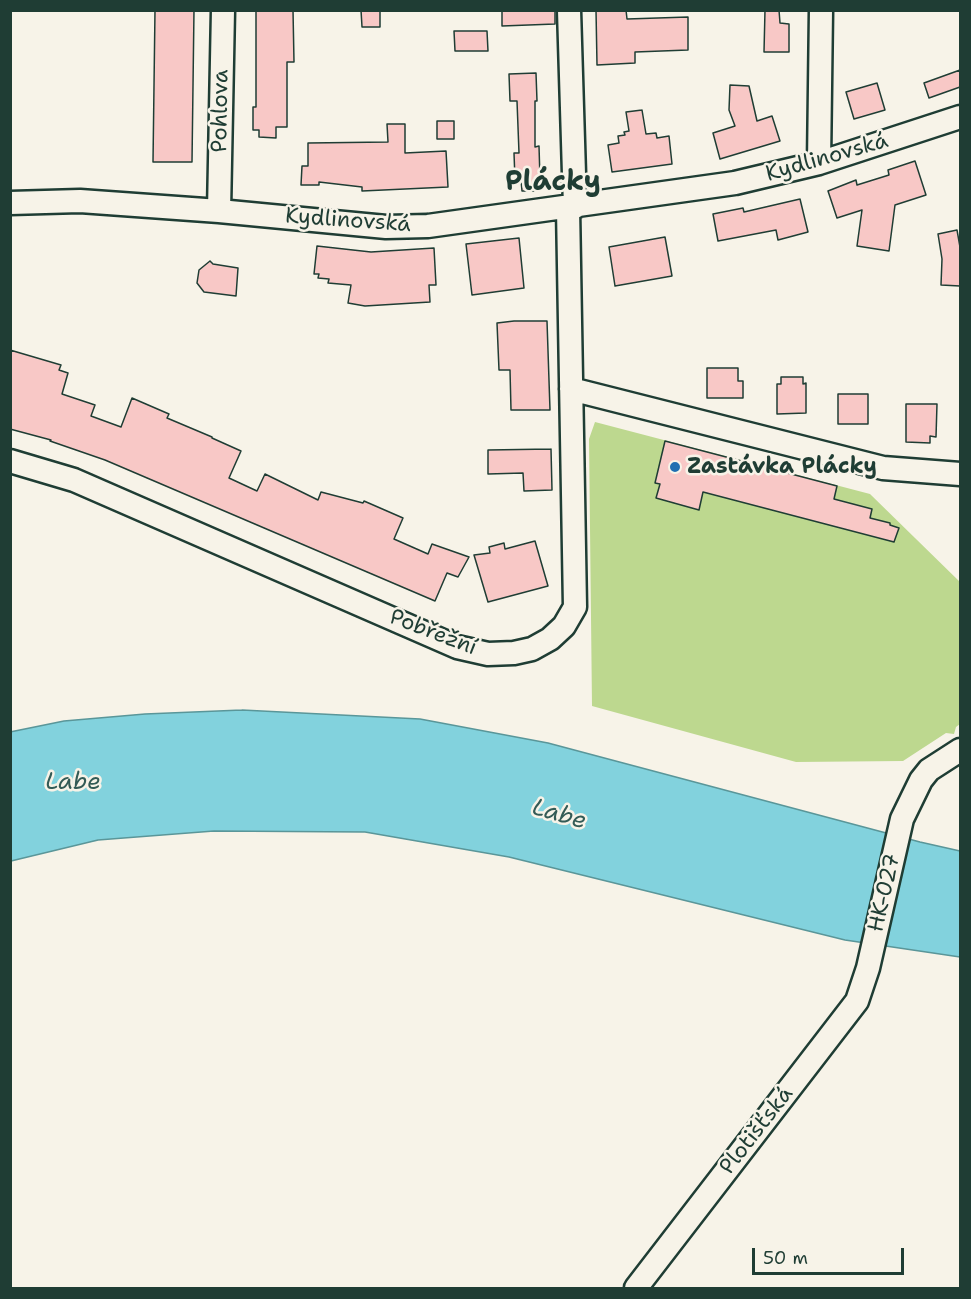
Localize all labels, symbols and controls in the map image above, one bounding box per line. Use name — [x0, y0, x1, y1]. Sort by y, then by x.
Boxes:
street label: Pohlova — [207, 69, 235, 153]
street label: Kydlinovská — [763, 128, 891, 188]
district label: Plácky — [505, 166, 601, 200]
street label: Kydlinovská — [284, 203, 412, 239]
place label: Zastávka Plácky — [687, 454, 877, 480]
marker: Zastávka Plácky — [668, 460, 682, 474]
street label: Pobřežní — [386, 604, 480, 662]
water label: Labe — [45, 769, 101, 797]
water label: Labe — [528, 794, 590, 836]
street label: HK-027 — [863, 851, 907, 935]
street label: Plotišťská — [715, 1082, 799, 1180]
scale bar — [755, 1236, 906, 1274]
text: 50 m — [763, 1246, 808, 1270]

